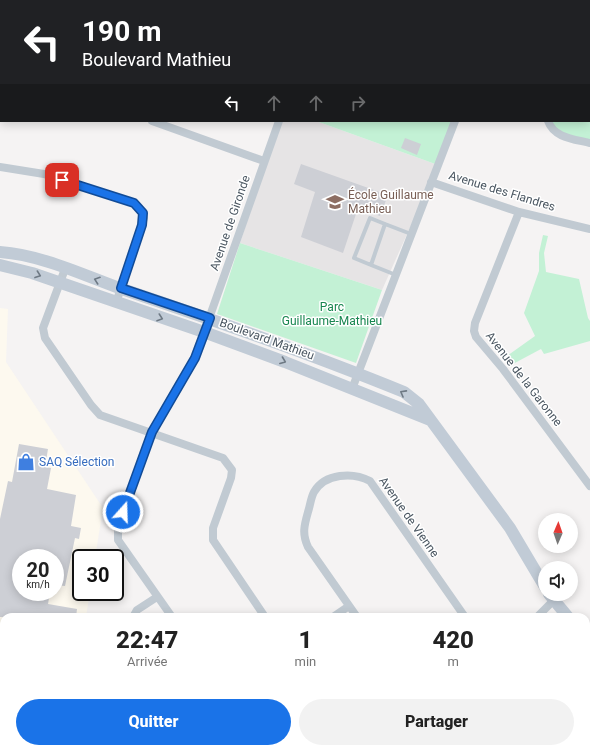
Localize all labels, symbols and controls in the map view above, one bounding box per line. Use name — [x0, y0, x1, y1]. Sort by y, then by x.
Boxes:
text: 190 m — [82, 15, 161, 48]
icon: left — [16, 16, 68, 68]
text: Boulevard Mathieu — [82, 49, 231, 70]
icon: left — [221, 92, 243, 114]
icon: ahead — [263, 92, 285, 114]
icon: ahead — [305, 92, 327, 114]
icon: right — [347, 92, 369, 114]
pin — [45, 163, 79, 197]
street label: Avenue des Flandres — [447, 168, 557, 214]
icon: arrive — [51, 169, 73, 191]
street label: Avenue de Gironde — [207, 173, 253, 273]
place label: École Guillaume Mathieu — [348, 187, 434, 216]
school or university icon: École Guillaume Mathieu — [325, 192, 345, 212]
one-way arrow — [34, 270, 41, 278]
one-way arrow — [94, 276, 101, 285]
park label: Parc Guillaume-Mathieu — [282, 300, 382, 328]
one-way arrow — [157, 313, 164, 321]
street label: Boulevard Mathieu — [218, 315, 316, 363]
street label: Avenue de la Garonne — [483, 329, 565, 429]
one-way arrow — [279, 356, 286, 365]
one-way arrow — [400, 390, 407, 397]
shop icon: SAQ Sélection — [16, 452, 36, 472]
place label: SAQ Sélection — [39, 455, 115, 469]
street label: Avenue de Vienne — [376, 474, 442, 560]
position arrow — [102, 491, 144, 533]
north arrow — [538, 513, 578, 553]
map controls — [538, 513, 578, 601]
speed limit sign: 30 — [72, 549, 124, 601]
text: 20 — [27, 558, 49, 582]
button: sound — [538, 561, 578, 601]
text: km/h — [26, 579, 50, 590]
text: 22:47 — [116, 626, 178, 654]
text: 1 — [298, 626, 312, 654]
text: 420 — [432, 626, 474, 654]
text: Arrivée — [127, 654, 168, 669]
text: min — [295, 654, 316, 669]
text: m — [447, 654, 459, 669]
button: Quitter — [16, 699, 291, 745]
button: Partager — [299, 699, 574, 745]

